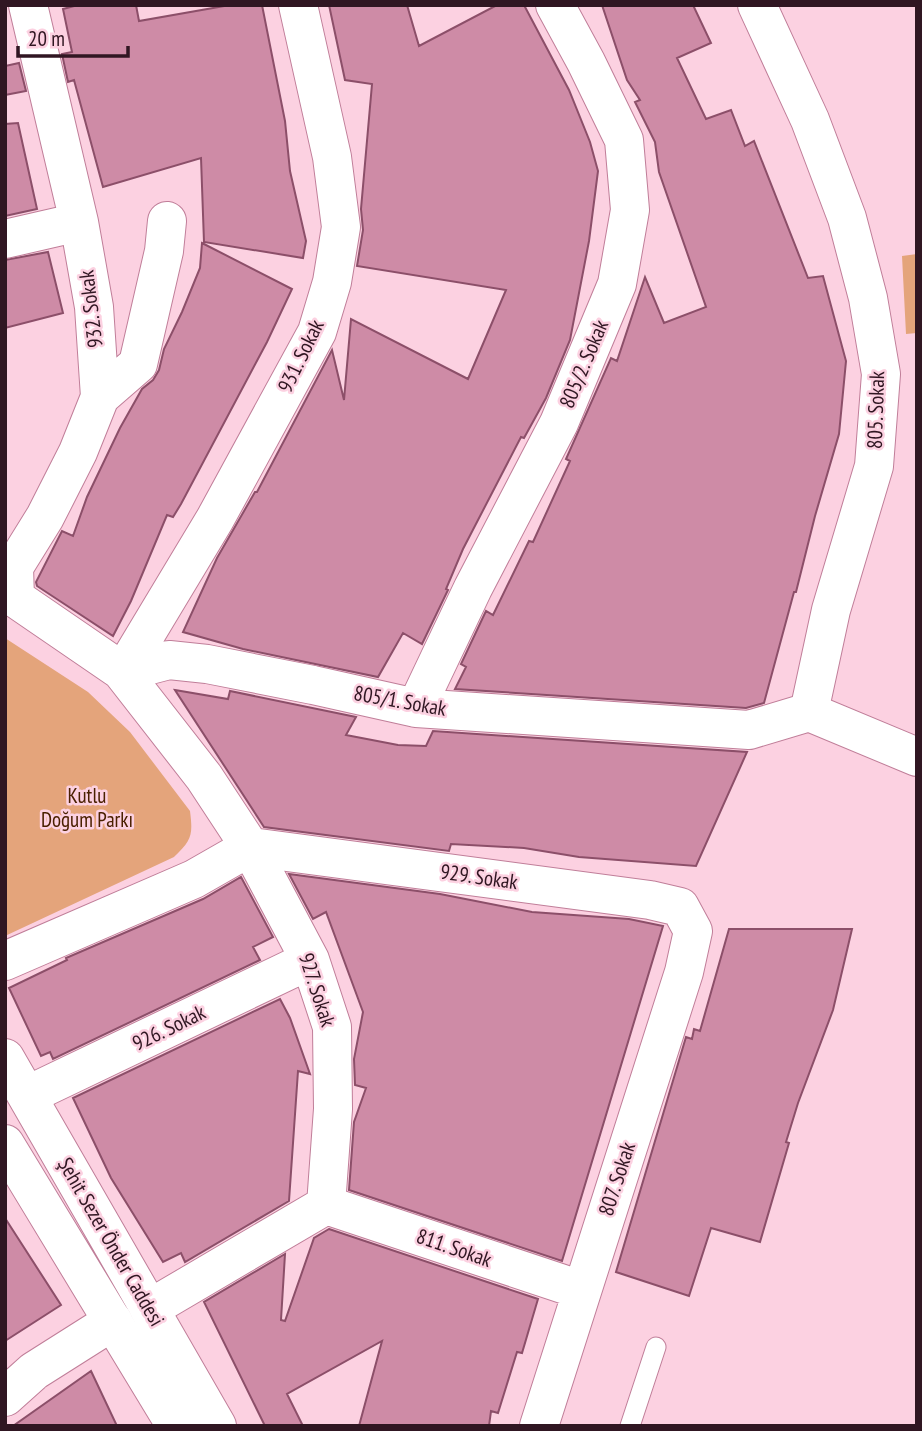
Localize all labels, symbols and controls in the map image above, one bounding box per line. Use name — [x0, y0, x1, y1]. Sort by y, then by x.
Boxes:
scale bar — [18, 14, 128, 58]
text: 20 m — [28, 25, 65, 52]
street label: 932. Sokak — [72, 269, 109, 349]
street label: 931. Sokak — [271, 315, 330, 397]
street label: 805/2. Sokak — [553, 315, 614, 412]
street label: 805. Sokak — [861, 371, 890, 449]
street label: 805/1. Sokak — [352, 679, 449, 722]
park label: Kutlu Doğum Parkı — [41, 782, 133, 833]
street label: 929. Sokak — [439, 858, 520, 895]
street label: 927. Sokak — [293, 950, 342, 1030]
street label: 926. Sokak — [128, 998, 210, 1057]
street label: 807. Sokak — [592, 1139, 641, 1219]
street label: Şehit Sezer Önder Caddesi — [52, 1153, 171, 1331]
street label: 811. Sokak — [413, 1222, 495, 1273]

